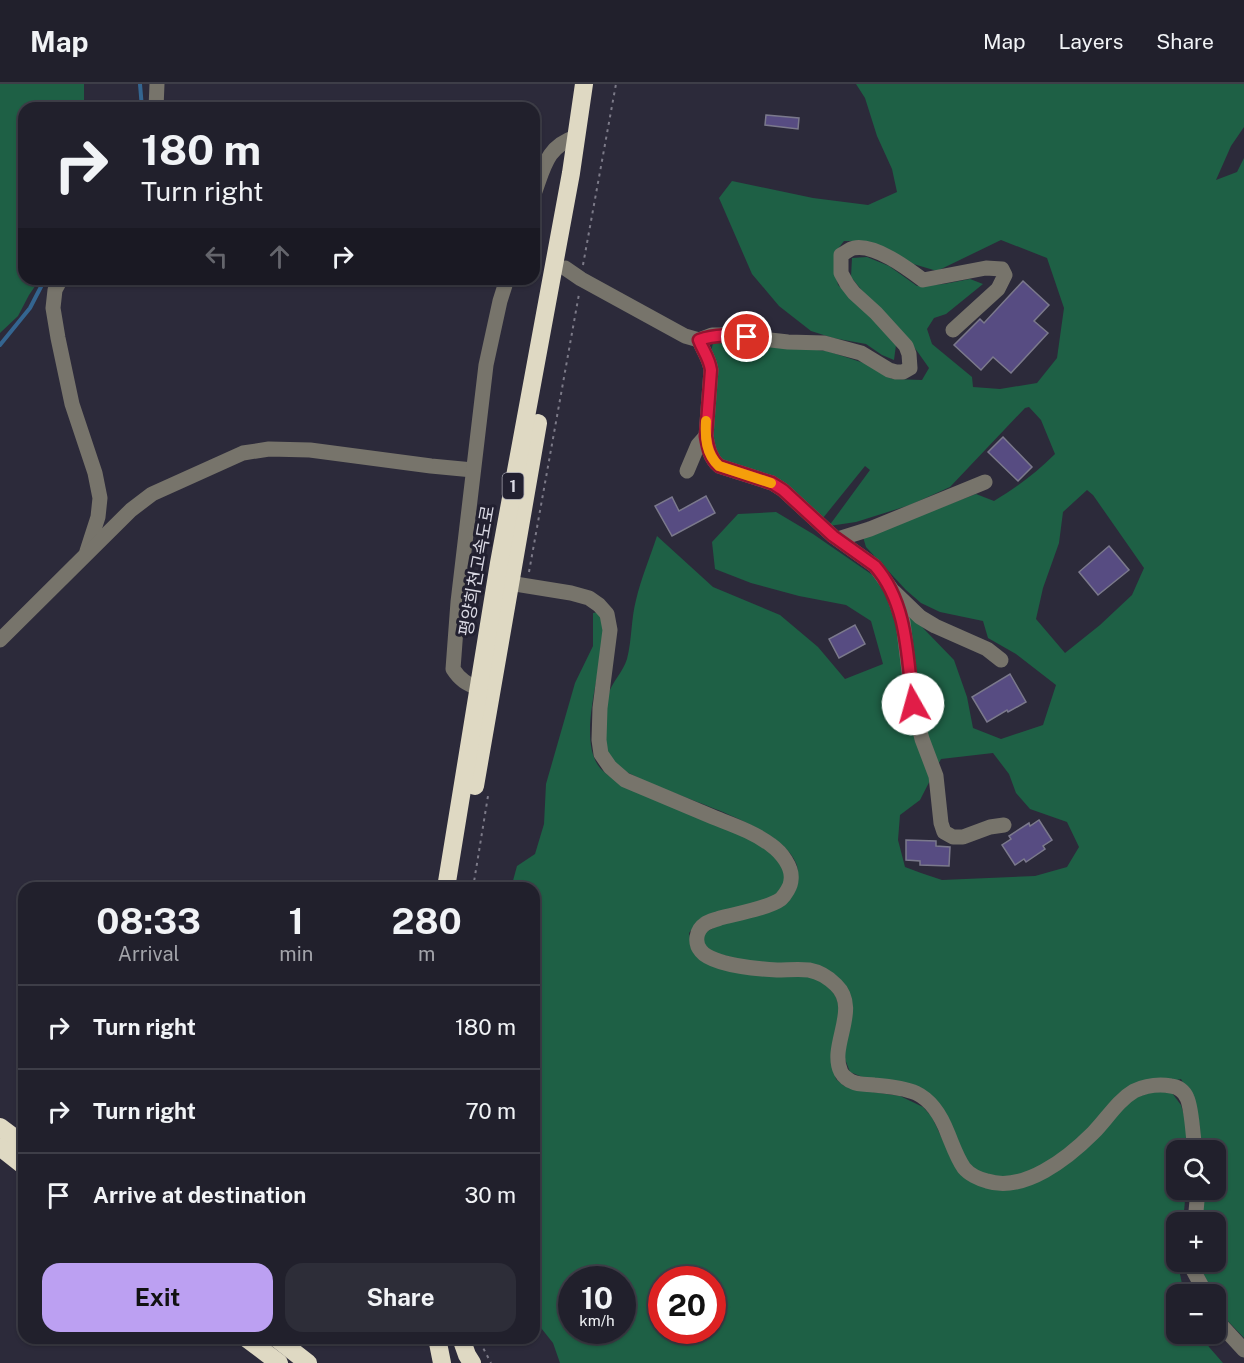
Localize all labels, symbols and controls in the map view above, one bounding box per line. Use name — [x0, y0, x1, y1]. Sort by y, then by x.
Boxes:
text: Map — [30, 25, 89, 58]
text: Map — [983, 29, 1026, 54]
text: Layers — [1059, 29, 1123, 54]
text: Share — [1156, 29, 1214, 54]
text: 180 m — [141, 125, 261, 174]
icon: right — [42, 126, 120, 204]
text: Turn right — [141, 175, 264, 207]
icon: left — [200, 240, 233, 273]
icon: ahead — [263, 240, 296, 273]
icon: right — [326, 240, 359, 273]
pin — [721, 311, 772, 362]
icon: arrive — [730, 320, 763, 353]
road number: 1 — [502, 473, 524, 499]
street label: 평양희천고속도로 — [455, 504, 498, 638]
position arrow — [881, 672, 945, 736]
text: 08:33 — [96, 900, 201, 942]
text: 1 — [289, 900, 304, 942]
text: 280 — [392, 900, 462, 942]
text: Arrival — [118, 942, 180, 966]
text: min — [279, 942, 313, 966]
text: m — [418, 942, 435, 966]
icon: right — [42, 1011, 75, 1044]
text: Turn right — [93, 1014, 196, 1040]
text: 180 m — [455, 1014, 516, 1040]
icon: right — [42, 1095, 75, 1128]
text: Turn right — [93, 1098, 196, 1124]
text: 70 m — [465, 1098, 516, 1124]
map controls — [1166, 1140, 1226, 1344]
button: search — [1166, 1140, 1226, 1200]
icon: arrive — [42, 1179, 75, 1212]
text: Arrive at destination — [93, 1182, 306, 1208]
text: 30 m — [464, 1182, 516, 1208]
button: + — [1166, 1212, 1226, 1272]
button: Exit — [42, 1263, 273, 1332]
button: Share — [285, 1263, 516, 1332]
speed limit sign: 20 — [648, 1266, 726, 1344]
text: 10 — [581, 1280, 613, 1316]
button: − — [1166, 1284, 1226, 1344]
text: km/h — [579, 1312, 615, 1329]

